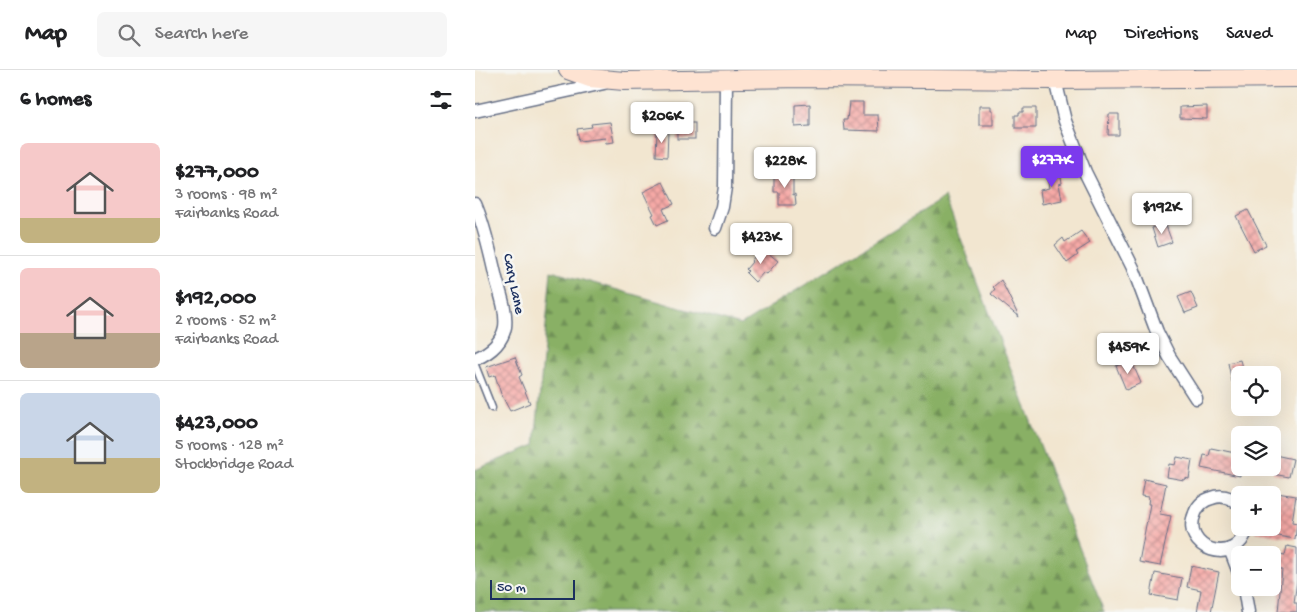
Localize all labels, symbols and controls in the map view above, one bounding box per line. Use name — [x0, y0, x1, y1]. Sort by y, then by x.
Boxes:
search box — [97, 12, 447, 57]
text: Map — [25, 20, 67, 49]
icon: search — [115, 21, 143, 49]
text: Search here — [155, 23, 248, 46]
text: Map — [1065, 24, 1097, 45]
text: Directions — [1125, 24, 1198, 45]
text: Saved — [1226, 24, 1272, 45]
icon: filters — [427, 86, 455, 114]
text: 6 homes — [20, 88, 91, 113]
pin: $206K — [627, 102, 697, 144]
text: $206K — [641, 108, 683, 127]
pin: $228K — [750, 146, 820, 189]
pin: $277K — [1017, 146, 1087, 188]
text: $277K — [1032, 152, 1072, 171]
text: $228K — [765, 153, 805, 172]
text: $277,000 — [175, 161, 259, 186]
icon: home — [60, 163, 120, 223]
text: 3 rooms · 98 m² — [175, 186, 277, 205]
pin: $192K — [1127, 192, 1197, 235]
text: $192K — [1143, 199, 1181, 218]
text: Fairbanks Road — [175, 205, 278, 224]
pin: $423K — [726, 222, 796, 265]
text: $423K — [741, 229, 781, 248]
street label: Cary Lane — [498, 252, 528, 316]
text: $192,000 — [175, 287, 256, 312]
icon: home — [60, 288, 120, 348]
text: 2 rooms · 52 m² — [175, 312, 277, 331]
text: Fairbanks Road — [175, 331, 278, 350]
pin: $459K — [1093, 332, 1163, 375]
text: $459K — [1108, 339, 1148, 358]
map controls — [1231, 366, 1281, 596]
button: locate — [1231, 366, 1281, 416]
text: $423,000 — [175, 412, 258, 437]
icon: home — [60, 413, 120, 473]
button: layers — [1231, 426, 1281, 476]
text: 5 rooms · 128 m² — [175, 437, 284, 456]
text: Stockbridge Road — [175, 456, 293, 475]
button: + — [1231, 486, 1281, 536]
button: − — [1231, 546, 1281, 596]
scale bar — [490, 577, 575, 600]
text: 50 m — [497, 580, 526, 597]

